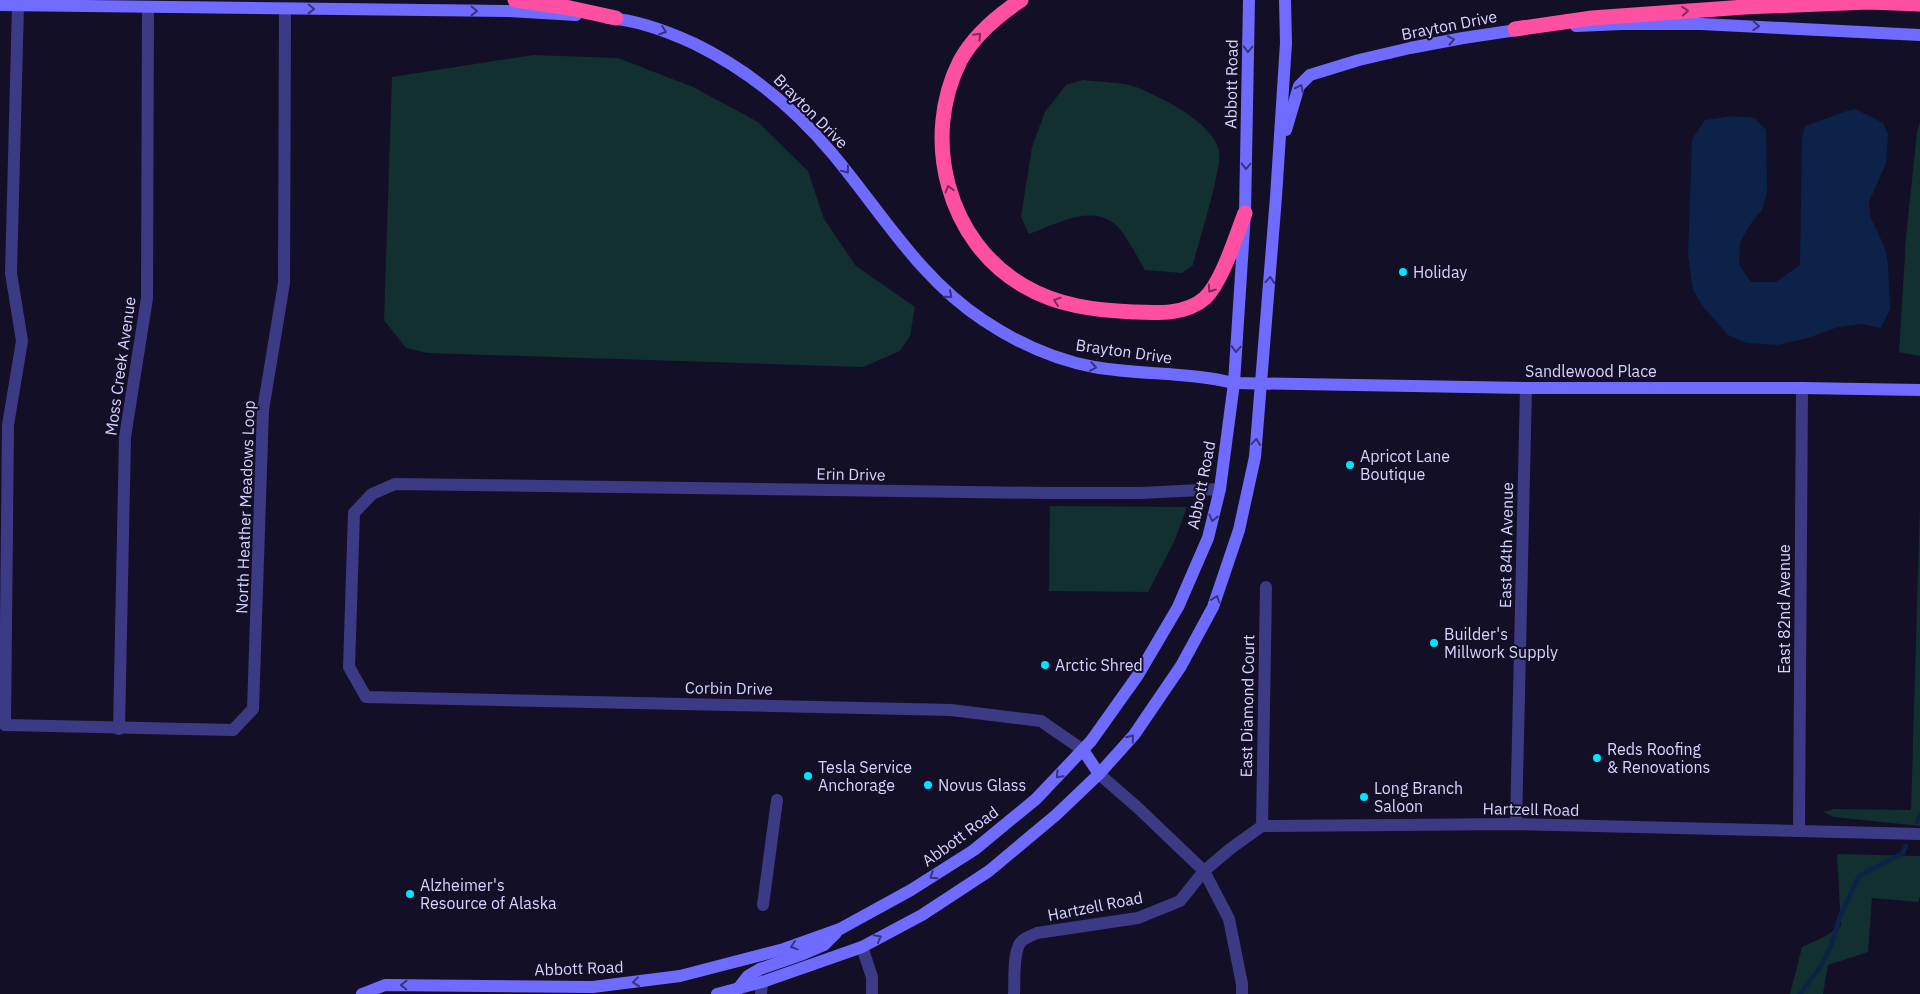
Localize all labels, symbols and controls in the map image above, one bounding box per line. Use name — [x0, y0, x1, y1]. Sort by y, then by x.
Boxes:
one-way arrow — [308, 4, 315, 14]
one-way arrow — [470, 6, 478, 16]
street label: Brayton Drive — [1399, 6, 1499, 44]
one-way arrow — [1681, 6, 1689, 17]
one-way arrow — [1752, 21, 1760, 32]
one-way arrow — [659, 25, 667, 35]
one-way arrow — [972, 33, 981, 42]
one-way arrow — [1446, 36, 1455, 46]
street label: Abbott Road — [1220, 39, 1242, 129]
one-way arrow — [1243, 45, 1254, 53]
street label: Brayton Drive — [770, 70, 853, 153]
one-way arrow — [1293, 85, 1303, 94]
one-way arrow — [1241, 162, 1251, 170]
one-way arrow — [840, 164, 848, 173]
one-way arrow — [944, 185, 954, 193]
place label: Holiday — [1413, 262, 1467, 282]
marker: Holiday — [1397, 266, 1409, 278]
one-way arrow — [1264, 276, 1275, 284]
one-way arrow — [1208, 283, 1217, 293]
one-way arrow — [944, 289, 953, 298]
street label: Moss Creek Avenue — [100, 295, 140, 437]
one-way arrow — [1054, 297, 1062, 307]
street label: Brayton Drive — [1074, 334, 1174, 368]
one-way arrow — [1231, 345, 1242, 353]
one-way arrow — [1089, 361, 1097, 371]
street label: Sandlewood Place — [1525, 361, 1657, 381]
street label: North Heather Meadows Loop — [231, 400, 259, 614]
one-way arrow — [1250, 438, 1261, 446]
street label: Abbott Road — [1183, 439, 1219, 531]
place label: Apricot Lane Boutique — [1360, 446, 1450, 484]
marker: Apricot Lane Boutique — [1344, 459, 1356, 471]
street label: Erin Drive — [816, 463, 886, 485]
street label: East 84th Avenue — [1495, 482, 1517, 608]
one-way arrow — [1208, 513, 1219, 522]
street label: East 82nd Avenue — [1774, 544, 1794, 674]
one-way arrow — [1210, 595, 1220, 604]
place label: Builder's Millwork Supply — [1444, 624, 1558, 662]
street label: East Diamond Court — [1236, 634, 1258, 778]
marker: Builder's Millwork Supply — [1428, 637, 1440, 649]
place label: Arctic Shred — [1055, 655, 1143, 675]
marker: Arctic Shred — [1039, 659, 1051, 671]
street label: Corbin Drive — [685, 677, 773, 699]
one-way arrow — [1126, 734, 1135, 743]
place label: Reds Roofing & Renovations — [1607, 739, 1710, 777]
marker: Reds Roofing & Renovations — [1591, 752, 1603, 764]
place label: Tesla Service Anchorage — [818, 757, 912, 795]
one-way arrow — [1056, 769, 1065, 778]
marker: Tesla Service Anchorage — [802, 770, 814, 782]
place label: Novus Glass — [938, 775, 1026, 795]
place label: Long Branch Saloon — [1374, 778, 1463, 816]
marker: Novus Glass — [922, 779, 934, 791]
marker: Long Branch Saloon — [1358, 791, 1370, 803]
street label: Hartzell Road — [1483, 798, 1579, 820]
street label: Abbott Road — [918, 802, 1002, 870]
one-way arrow — [929, 870, 938, 880]
place label: Alzheimer's Resource of Alaska — [420, 875, 557, 913]
street label: Hartzell Road — [1046, 887, 1144, 925]
marker: Alzheimer's Resource of Alaska — [404, 888, 416, 900]
one-way arrow — [873, 934, 882, 944]
one-way arrow — [790, 940, 799, 950]
street label: Abbott Road — [534, 956, 624, 980]
one-way arrow — [631, 976, 640, 986]
one-way arrow — [399, 980, 407, 990]

